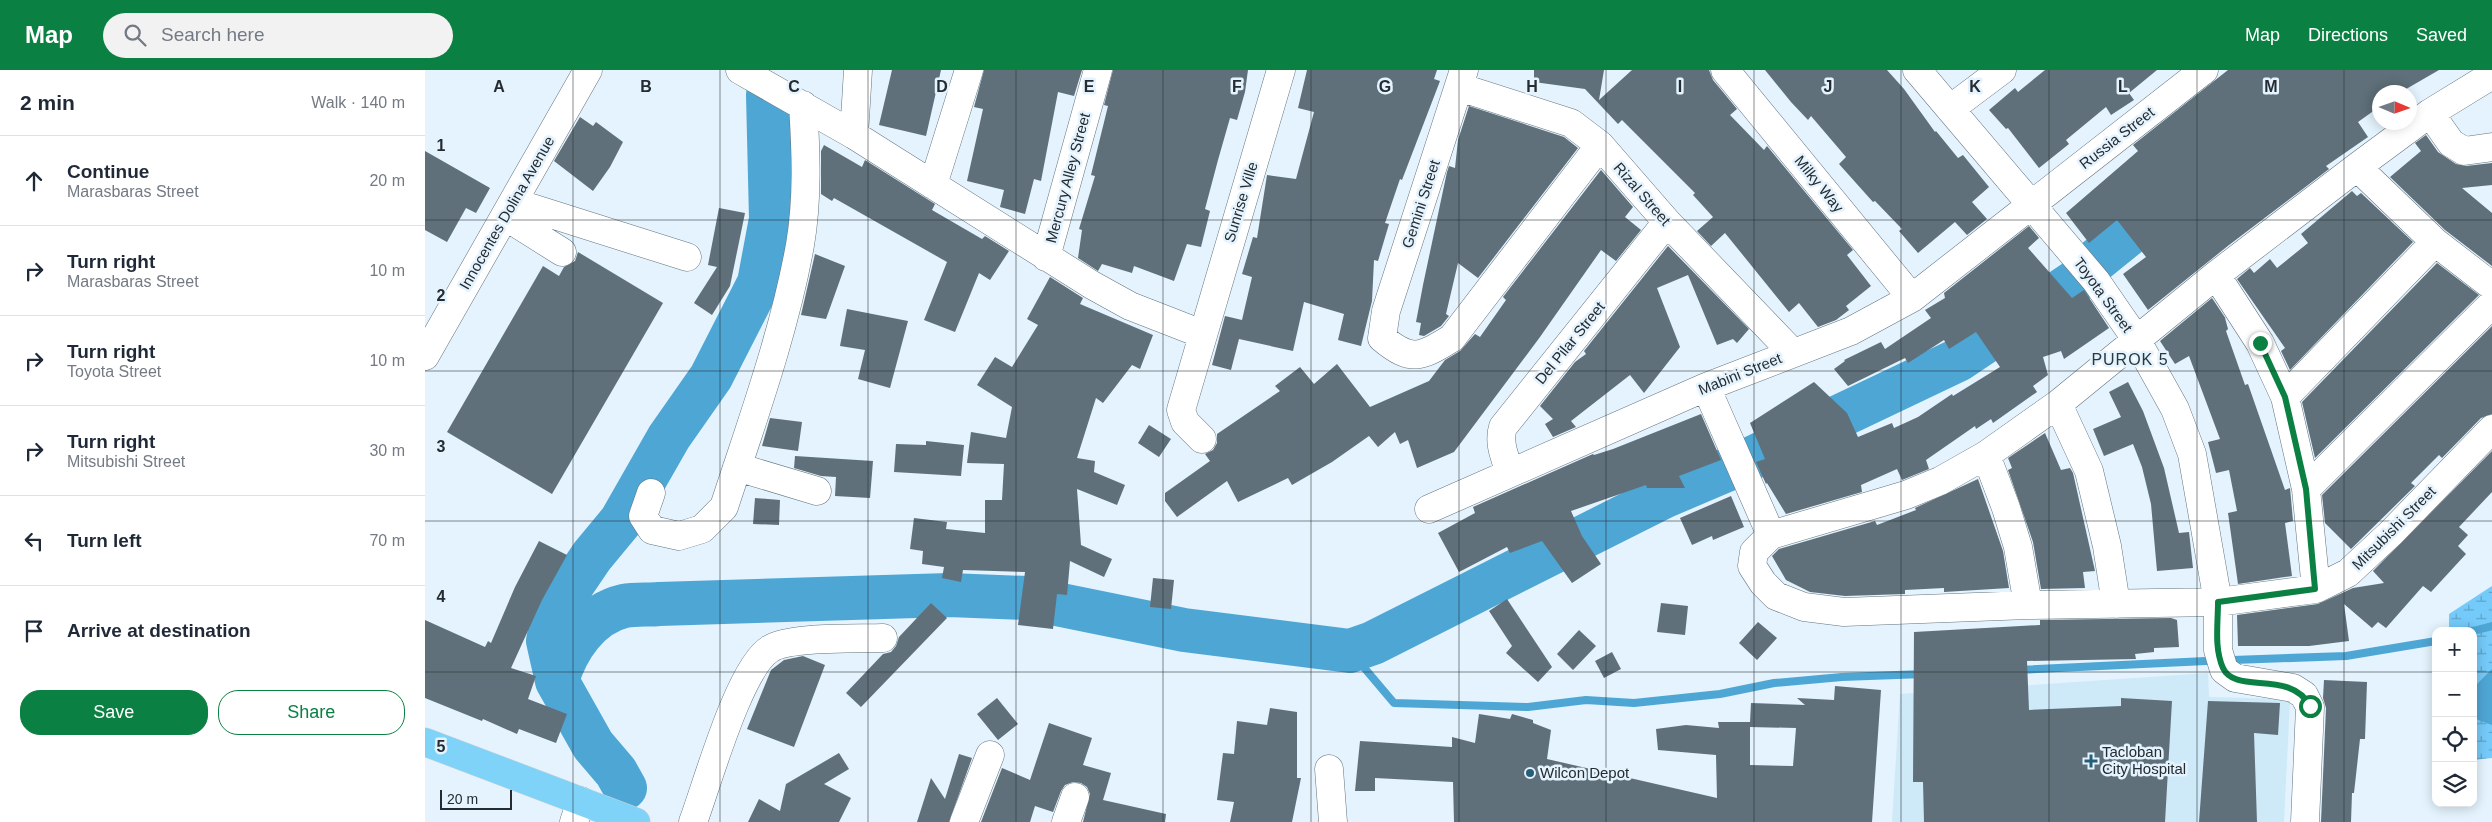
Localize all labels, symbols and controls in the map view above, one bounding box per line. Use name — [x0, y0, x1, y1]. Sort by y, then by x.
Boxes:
search box — [103, 13, 453, 58]
text: Map — [25, 21, 73, 48]
icon: search — [121, 21, 149, 49]
text: Search here — [161, 24, 265, 45]
text: Map — [2245, 25, 2280, 45]
text: Directions — [2308, 25, 2388, 45]
text: Saved — [2416, 25, 2467, 45]
text: A — [493, 78, 505, 95]
text: B — [640, 78, 652, 95]
text: C — [788, 78, 800, 95]
text: D — [936, 78, 948, 95]
text: E — [1084, 78, 1095, 95]
text: F — [1232, 78, 1242, 95]
text: G — [1379, 78, 1391, 95]
text: H — [1526, 78, 1538, 95]
text: I — [1678, 78, 1682, 95]
text: J — [1824, 78, 1832, 95]
text: K — [1969, 78, 1981, 95]
text: L — [2118, 78, 2128, 95]
text: M — [2264, 78, 2278, 95]
north arrow — [2372, 85, 2417, 130]
text: 2 min — [20, 91, 75, 114]
text: Walk · 140 m — [311, 94, 405, 111]
street label: Russia Street — [2076, 103, 2158, 172]
street label: Mercury Alley Street — [1042, 110, 1093, 245]
street label: Innocentes Dolina Avenue — [456, 133, 557, 292]
text: 1 — [437, 137, 446, 154]
street label: Milky Way — [1791, 152, 1848, 216]
street label: Gemini Street — [1398, 157, 1443, 250]
street label: Rizal Street — [1611, 159, 1675, 229]
street label: Sunrise Ville — [1220, 160, 1261, 244]
text: Continue — [67, 161, 149, 182]
icon: ahead — [20, 167, 48, 195]
text: 20 m — [369, 172, 405, 189]
text: Marasbaras Street — [67, 183, 199, 200]
text: Turn right — [67, 251, 155, 272]
street label: Toyota Street — [2071, 254, 2137, 336]
icon: right — [20, 257, 48, 285]
text: 10 m — [369, 262, 405, 279]
text: Marasbaras Street — [67, 273, 199, 290]
text: 2 — [437, 287, 446, 304]
street label: Del Pilar Street — [1531, 297, 1608, 387]
route end — [2249, 332, 2272, 355]
text: Turn right — [67, 341, 155, 362]
icon: right — [20, 347, 48, 375]
street label: Mabini Street — [1696, 349, 1785, 398]
district label: PUROK 5 — [2091, 351, 2169, 368]
text: 10 m — [369, 352, 405, 369]
text: Toyota Street — [67, 363, 161, 380]
text: Turn right — [67, 431, 155, 452]
icon: right — [20, 437, 48, 465]
text: 3 — [437, 438, 446, 455]
text: 30 m — [369, 442, 405, 459]
text: Mitsubishi Street — [67, 453, 185, 470]
street label: Mitsubishi Street — [2348, 482, 2439, 573]
icon: left — [20, 527, 48, 555]
text: Turn left — [67, 530, 142, 551]
text: 70 m — [369, 532, 405, 549]
text: 4 — [437, 588, 446, 605]
icon: arrive — [20, 617, 48, 645]
text: Arrive at destination — [67, 620, 251, 641]
map controls — [2432, 627, 2477, 807]
button: + — [2432, 627, 2477, 672]
button: − — [2432, 672, 2477, 717]
button: Save — [20, 690, 208, 735]
button: Share — [218, 690, 405, 735]
route start — [2299, 695, 2322, 718]
button: locate — [2432, 717, 2477, 762]
text: 5 — [437, 738, 446, 755]
place label: Tacloban City Hospital — [2102, 743, 2186, 777]
marker: Tacloban City Hospital — [2084, 754, 2098, 768]
button: layers — [2432, 762, 2477, 807]
place label: Wilcon Depot — [1540, 764, 1630, 781]
marker: Wilcon Depot — [1524, 767, 1536, 779]
scale bar — [440, 787, 513, 810]
text: 20 m — [447, 791, 478, 807]

